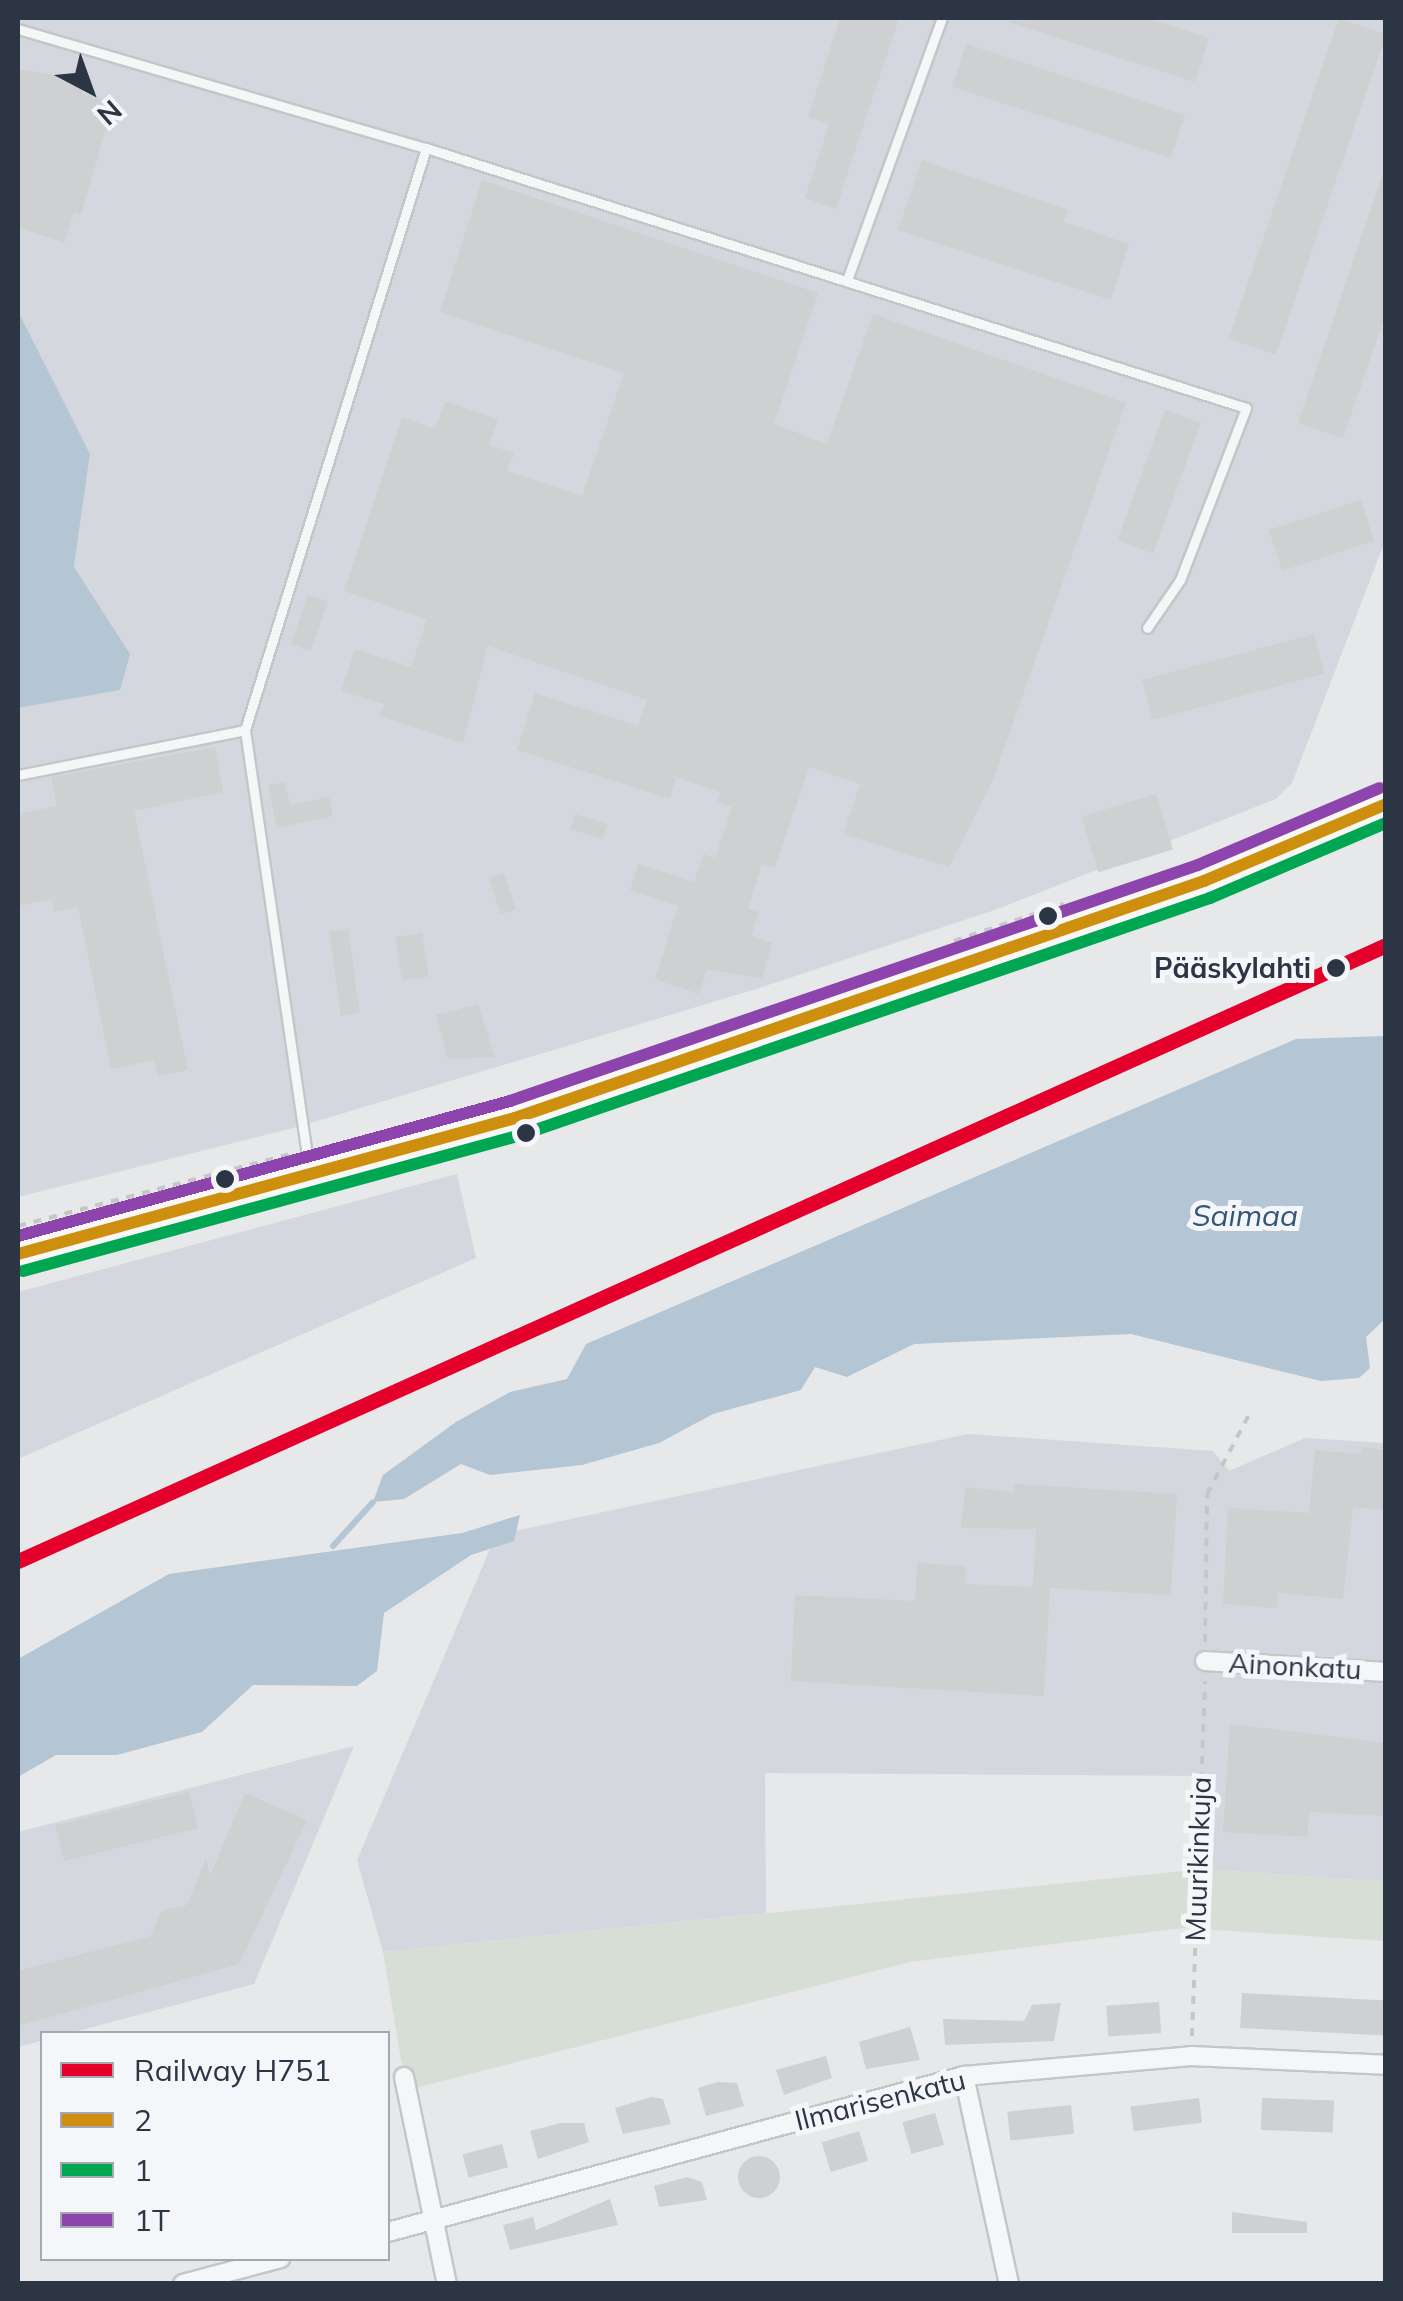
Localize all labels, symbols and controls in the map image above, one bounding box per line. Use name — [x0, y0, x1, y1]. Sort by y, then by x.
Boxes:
north arrow — [40, 40, 140, 140]
text: N — [91, 93, 129, 133]
unlabelled marker — [1038, 906, 1058, 926]
place label: Pääskylahti — [1154, 951, 1311, 985]
marker: Pääskylahti — [1320, 952, 1352, 984]
unlabelled marker — [516, 1123, 536, 1143]
unlabelled marker — [215, 1169, 235, 1189]
water label: Saimaa — [1192, 1197, 1298, 1233]
street label: Ainonkatu — [1228, 1646, 1362, 1686]
street label: Muurikinkuja — [1178, 1776, 1218, 1942]
legend — [40, 2031, 390, 2261]
text: Railway H751 — [134, 2051, 331, 2089]
street label: Ilmarisenkatu — [791, 2063, 969, 2137]
text: 2 — [134, 2101, 152, 2139]
text: 1 — [134, 2151, 152, 2189]
text: 1T — [134, 2201, 170, 2239]

